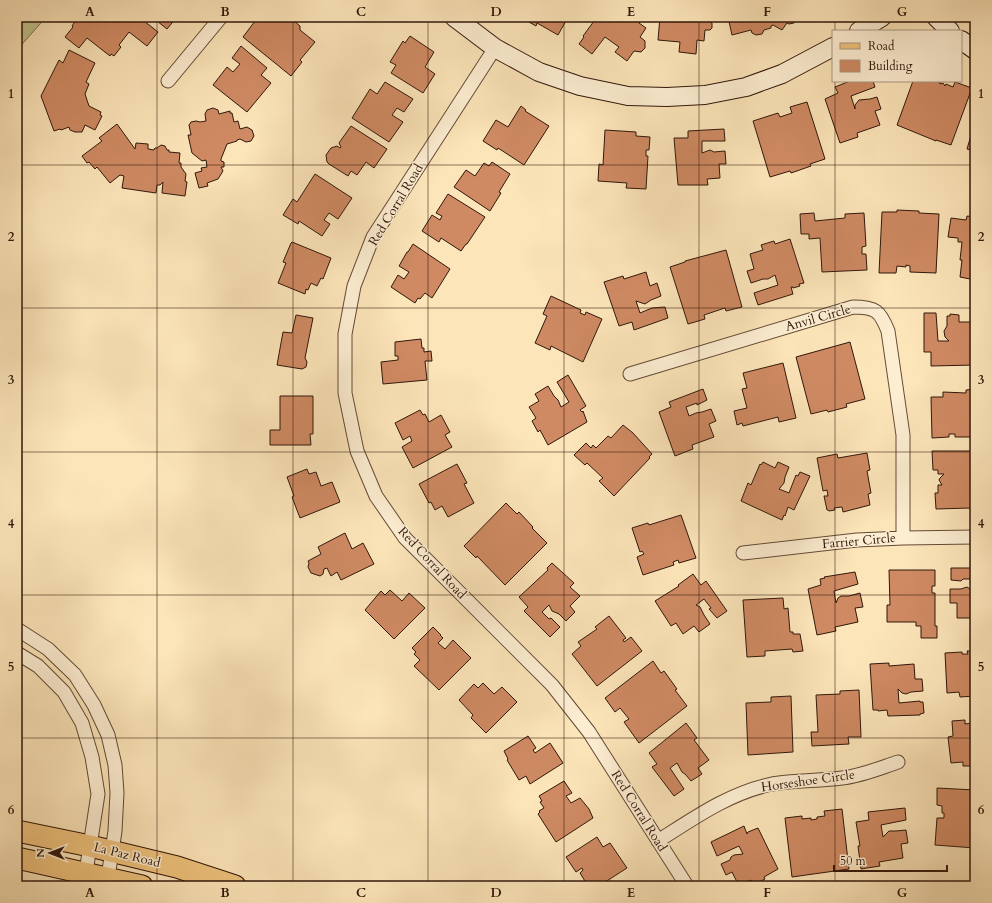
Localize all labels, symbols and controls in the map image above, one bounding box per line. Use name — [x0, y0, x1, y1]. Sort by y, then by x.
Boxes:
text: A — [85, 3, 95, 21]
text: B — [220, 3, 230, 21]
text: C — [356, 3, 366, 21]
text: D — [490, 3, 502, 21]
text: E — [627, 3, 635, 21]
text: F — [763, 3, 771, 21]
text: G — [897, 3, 908, 21]
legend — [832, 30, 962, 82]
text: Road — [868, 38, 895, 54]
text: Building — [868, 58, 913, 74]
text: 1 — [8, 85, 14, 103]
text: 1 — [978, 85, 984, 103]
street label: Red Corral Road — [364, 161, 428, 249]
text: 2 — [8, 228, 15, 246]
text: 2 — [978, 228, 985, 246]
street label: Anvil Circle — [783, 300, 853, 336]
text: 3 — [8, 371, 15, 389]
text: 3 — [978, 371, 985, 389]
text: 4 — [8, 515, 15, 533]
text: 4 — [978, 515, 985, 533]
street label: Red Corral Road — [394, 523, 470, 603]
street label: Farrier Circle — [821, 529, 897, 553]
text: 5 — [8, 658, 14, 676]
text: 5 — [978, 658, 984, 676]
street label: Horseshoe Circle — [760, 766, 856, 796]
street label: Red Corral Road — [607, 767, 671, 855]
text: 6 — [8, 801, 15, 819]
text: 6 — [978, 801, 985, 819]
north arrow — [30, 833, 70, 873]
street label: La Paz Road — [92, 838, 162, 872]
scale bar — [834, 847, 947, 873]
text: N — [33, 848, 48, 858]
text: 50 m — [840, 853, 867, 869]
text: A — [85, 884, 95, 902]
text: B — [220, 884, 230, 902]
text: C — [356, 884, 366, 902]
text: D — [490, 884, 502, 902]
text: E — [627, 884, 635, 902]
text: F — [763, 884, 771, 902]
text: G — [897, 884, 908, 902]

